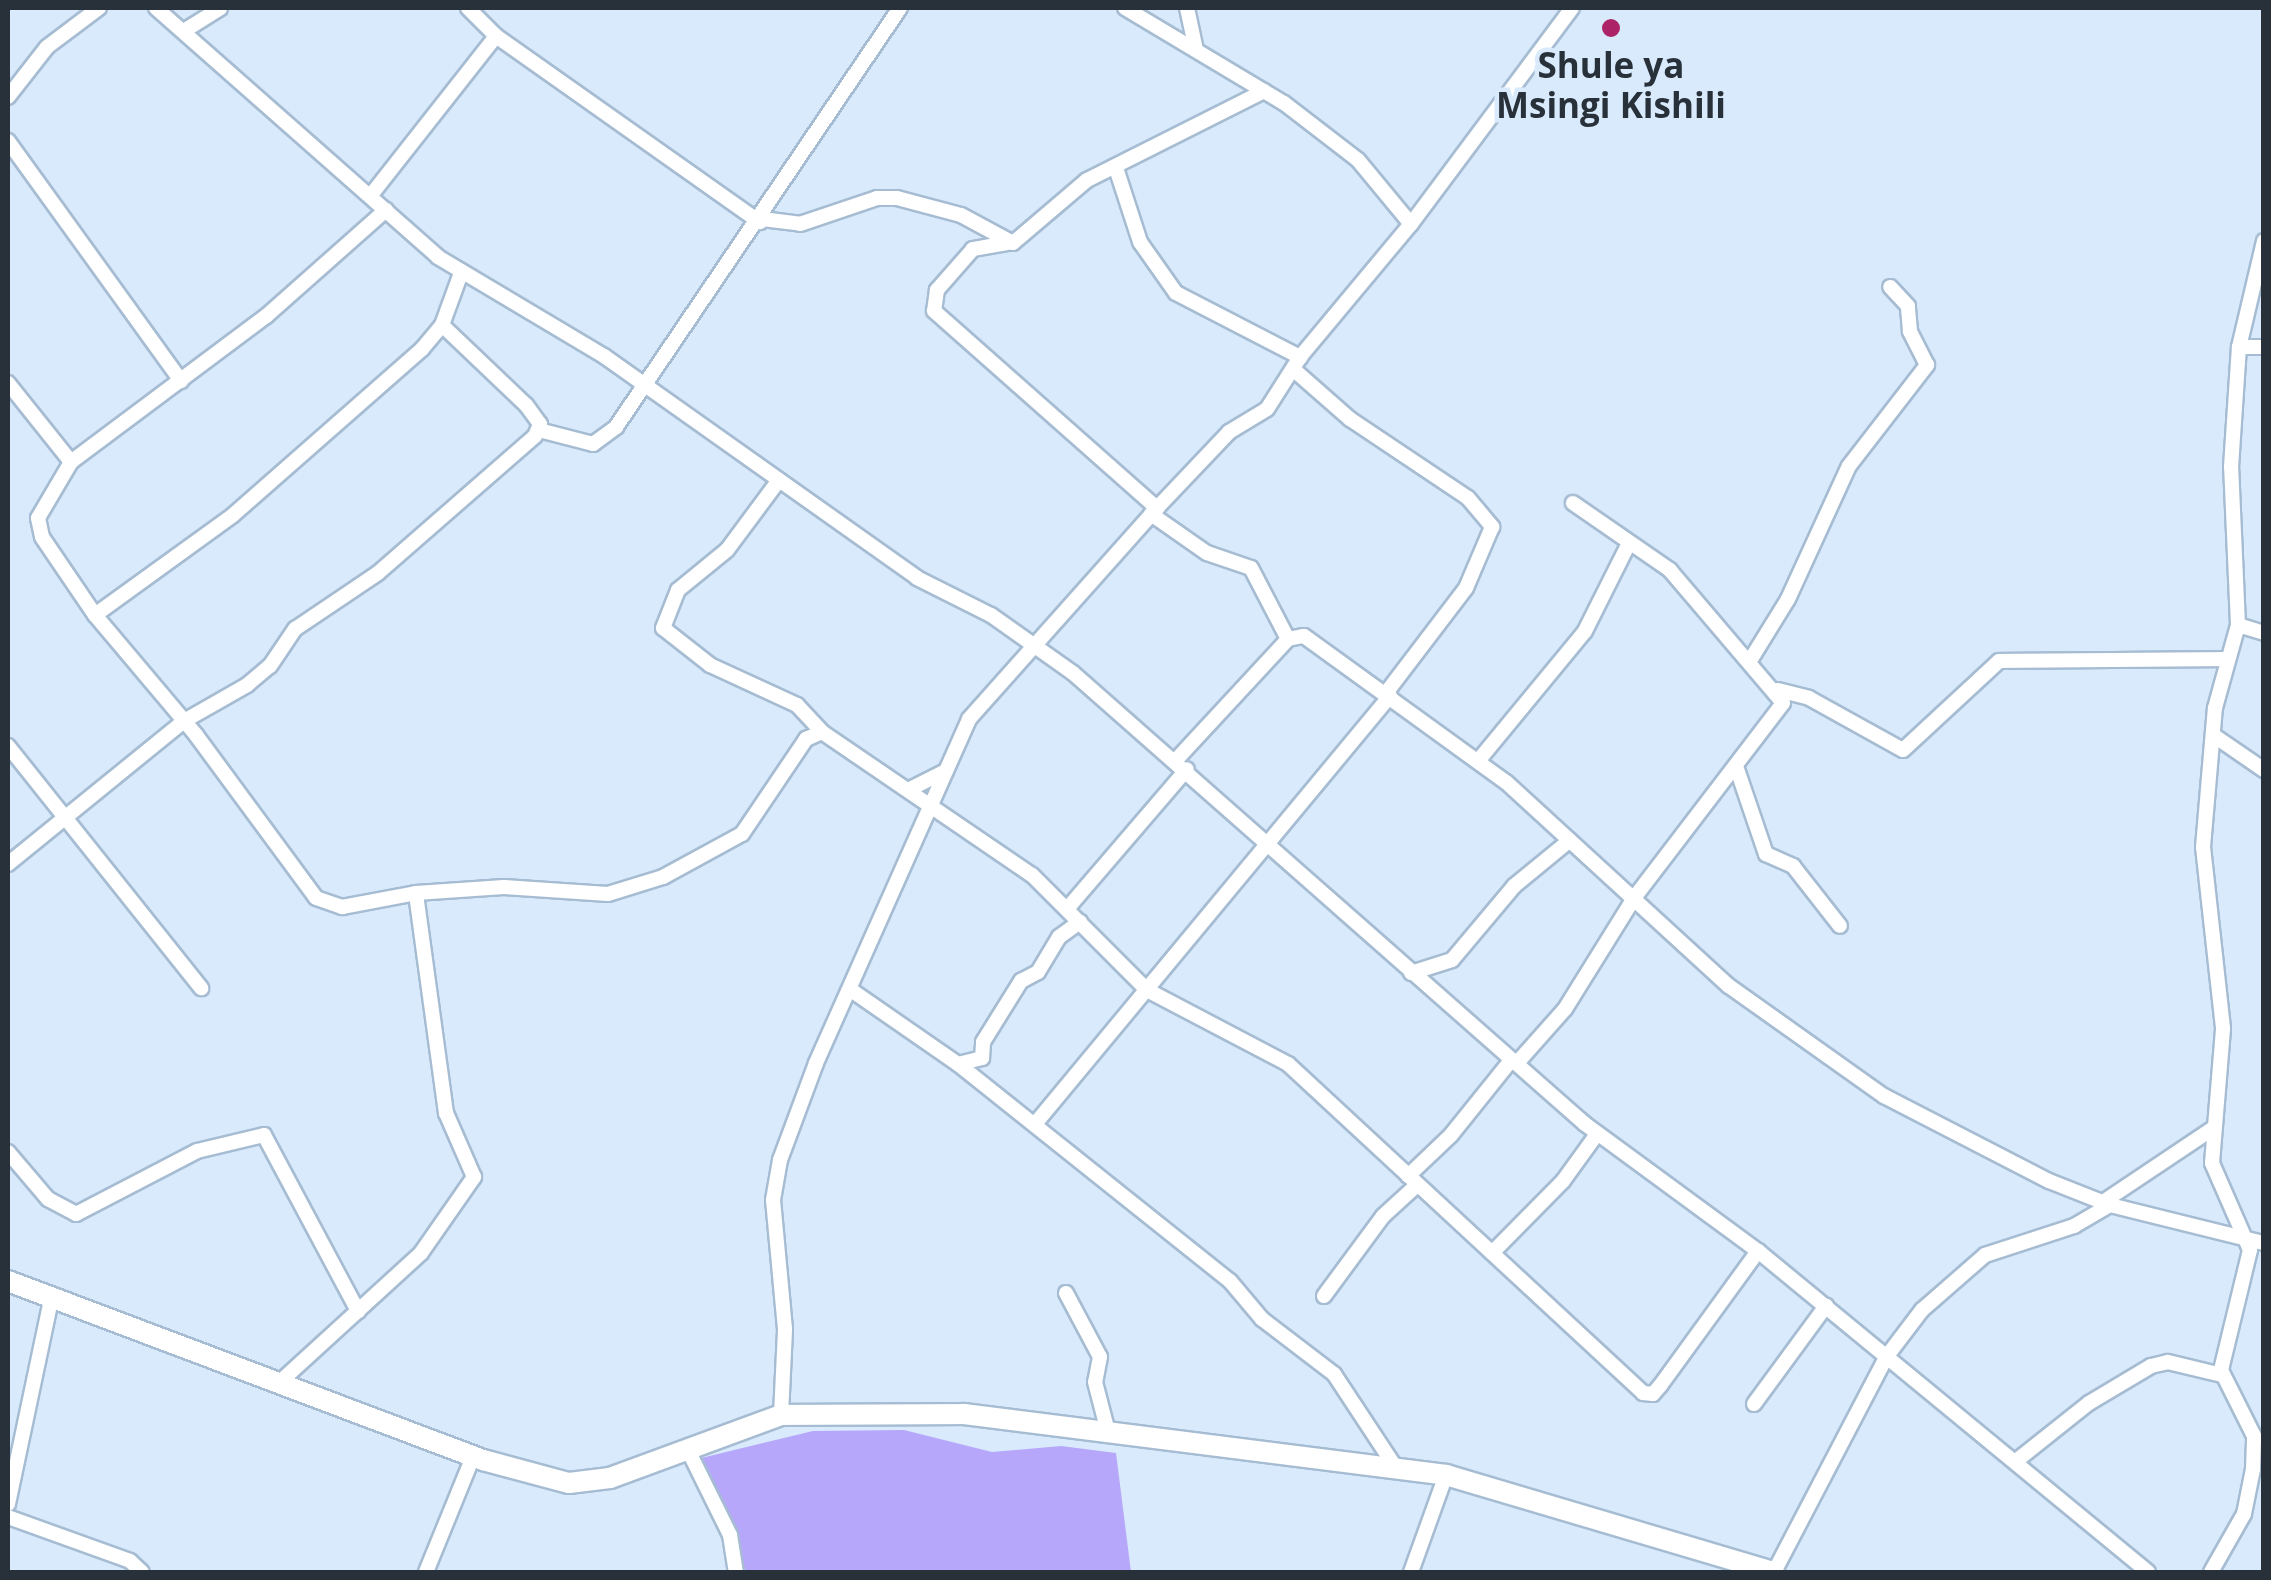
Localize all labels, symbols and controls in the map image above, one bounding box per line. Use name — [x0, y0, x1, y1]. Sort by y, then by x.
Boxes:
marker: Shule ya Msingi Kishili — [1600, 17, 1622, 39]
place label: Shule ya Msingi Kishili — [1496, 44, 1726, 126]

